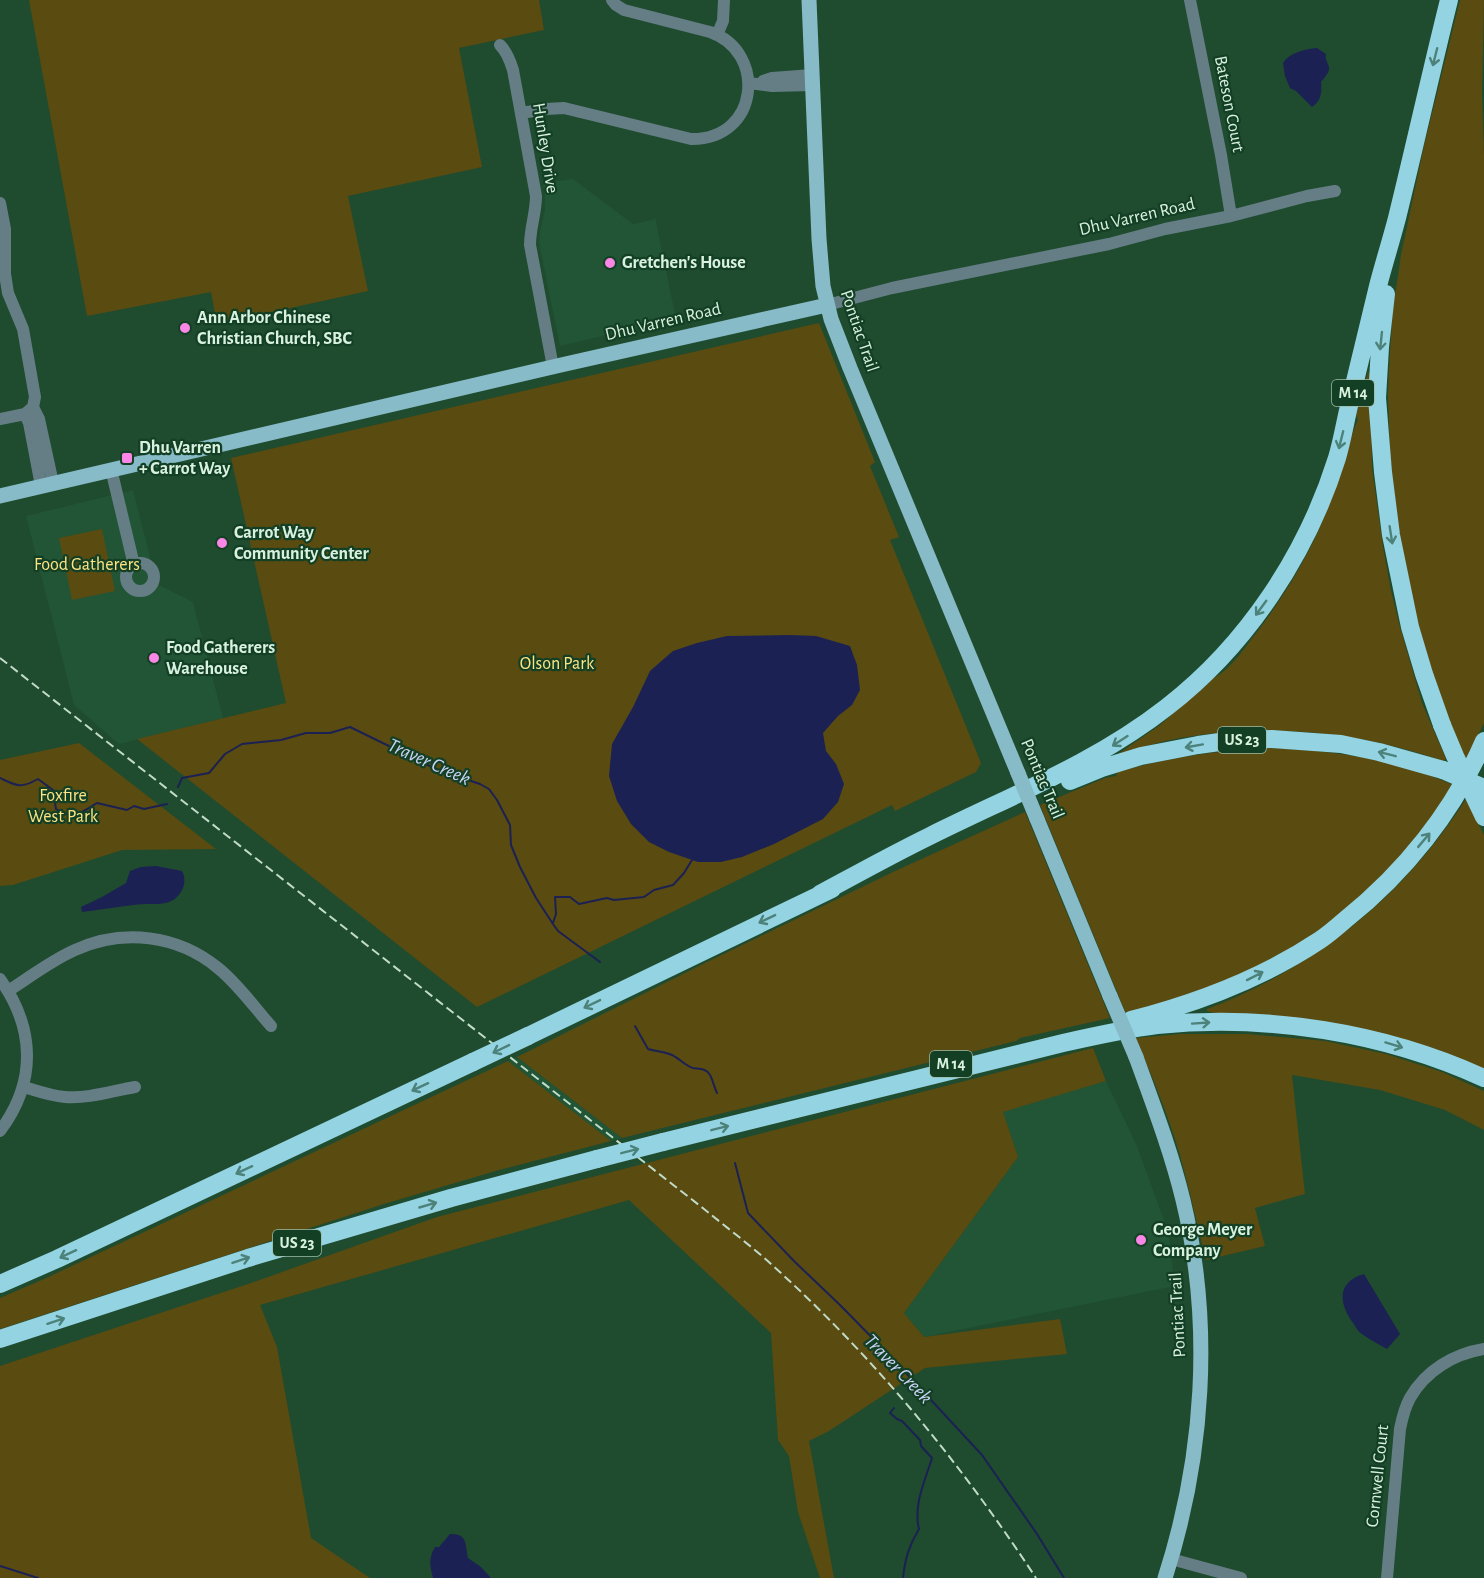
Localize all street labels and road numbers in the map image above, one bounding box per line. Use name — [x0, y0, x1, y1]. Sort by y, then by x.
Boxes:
street label: Bateson Court — [1211, 54, 1247, 154]
street label: Hunley Drive — [529, 102, 561, 194]
street label: Dhu Varren Road — [1077, 195, 1197, 239]
street label: Pontiac Trail — [837, 288, 881, 374]
street label: Dhu Varren Road — [603, 300, 723, 344]
road number: M 14 — [1332, 380, 1374, 406]
road number: US 23 — [1218, 727, 1266, 753]
street label: Pontiac Trail — [1017, 736, 1067, 822]
road number: M 14 — [930, 1051, 972, 1077]
road number: US 23 — [273, 1230, 321, 1256]
street label: Pontiac Trail — [1167, 1272, 1189, 1358]
street label: Cornwell Court — [1364, 1424, 1392, 1528]

